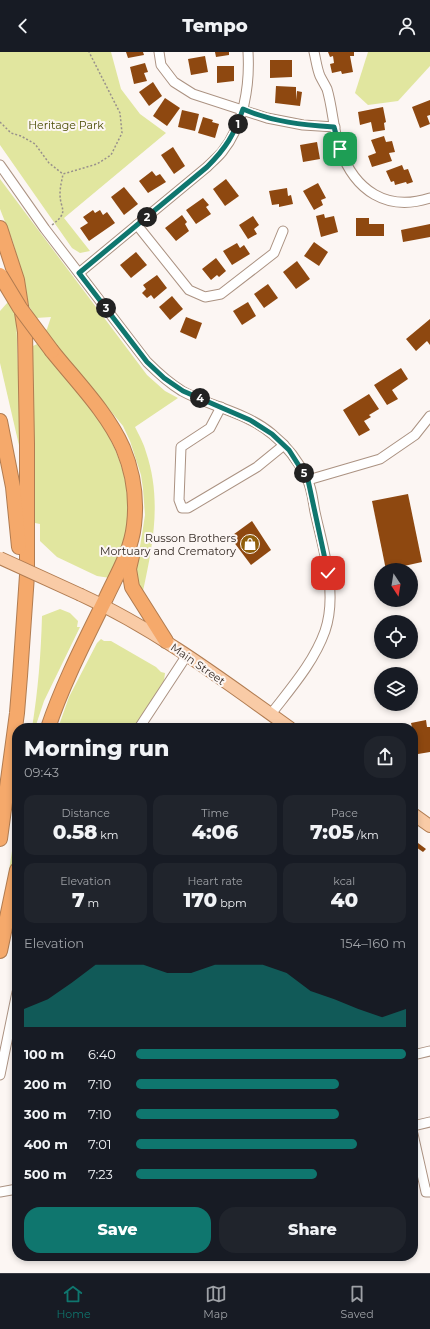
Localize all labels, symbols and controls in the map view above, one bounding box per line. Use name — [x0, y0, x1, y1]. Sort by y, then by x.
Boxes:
icon: back — [12, 15, 34, 37]
text: Tempo — [182, 15, 248, 37]
icon: person — [396, 15, 418, 37]
pin: 1 — [228, 114, 248, 134]
text: 1 — [236, 117, 240, 131]
park label: Heritage Park — [28, 118, 104, 132]
pin — [323, 132, 357, 166]
icon: arrive — [329, 138, 351, 160]
pin: 2 — [137, 207, 157, 227]
text: 2 — [144, 210, 150, 224]
pin: 3 — [96, 298, 116, 318]
text: 3 — [103, 301, 109, 315]
pin: 4 — [190, 388, 210, 408]
text: 4 — [196, 391, 204, 405]
pin: 5 — [294, 463, 314, 483]
text: 5 — [301, 466, 307, 480]
place label: Russon Brothers Mortuary and Crematory — [100, 531, 237, 558]
shop icon: Russon Brothers Mortuary and Crematory — [239, 533, 261, 555]
pin — [311, 556, 345, 590]
icon: check — [317, 562, 339, 584]
north arrow — [374, 563, 418, 607]
map controls — [374, 563, 418, 711]
button: locate — [374, 615, 418, 659]
street label: Main Street — [168, 640, 228, 688]
button: layers — [374, 667, 418, 711]
text: Morning run — [24, 735, 169, 762]
button: share — [364, 736, 406, 778]
text: 09:43 — [24, 764, 59, 780]
text: Distance — [62, 806, 110, 820]
text: Time — [201, 806, 229, 820]
text: Pace — [331, 806, 358, 820]
text: 0.58 — [53, 820, 97, 844]
text: 4:06 — [192, 820, 238, 844]
text: 7:05 — [310, 820, 354, 844]
text: km — [97, 828, 118, 842]
text: /km — [354, 828, 379, 842]
text: Elevation — [60, 874, 111, 888]
text: Heart rate — [187, 874, 243, 888]
text: kcal — [333, 874, 355, 888]
text: 7 — [72, 888, 85, 912]
text: 170 — [183, 888, 217, 912]
text: 40 — [330, 888, 358, 912]
text: m — [85, 896, 99, 910]
text: bpm — [217, 896, 247, 910]
text: Elevation — [24, 935, 84, 951]
text: 154–160 m — [341, 935, 406, 951]
text: 100 m — [24, 1046, 64, 1062]
text: 6:40 — [88, 1046, 116, 1062]
text: 200 m — [24, 1076, 67, 1092]
text: 7:10 — [88, 1076, 111, 1092]
text: 300 m — [24, 1106, 67, 1122]
text: 7:10 — [88, 1106, 111, 1122]
text: 400 m — [24, 1136, 68, 1152]
text: 7:01 — [88, 1136, 111, 1152]
text: 500 m — [24, 1166, 67, 1182]
text: 7:23 — [88, 1166, 113, 1182]
button: Save — [24, 1207, 211, 1253]
button: Share — [219, 1207, 406, 1253]
tab: Home — [56, 1283, 91, 1321]
tab: Map — [203, 1283, 228, 1321]
tab: Saved — [341, 1283, 374, 1321]

